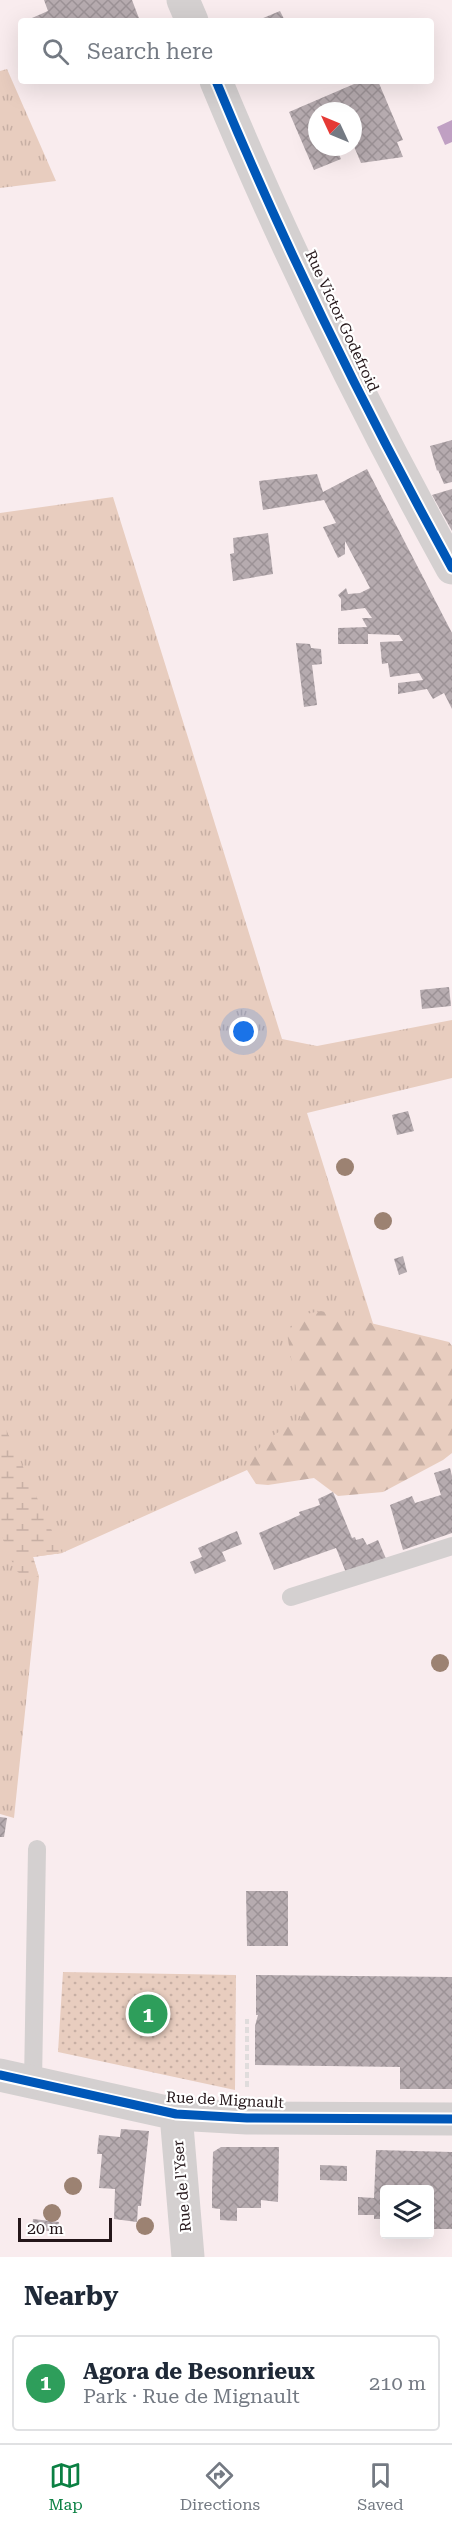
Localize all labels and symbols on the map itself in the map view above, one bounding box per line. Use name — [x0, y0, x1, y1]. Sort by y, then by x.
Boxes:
north arrow — [308, 102, 362, 156]
street label: Rue Victor Godefroid — [301, 247, 383, 395]
your location — [229, 1017, 258, 1046]
pin: 1 — [128, 1992, 168, 2036]
street label: Rue de Mignault — [166, 2088, 285, 2112]
street label: Rue de l'Yser — [169, 2139, 195, 2233]
scale bar — [18, 2215, 112, 2242]

